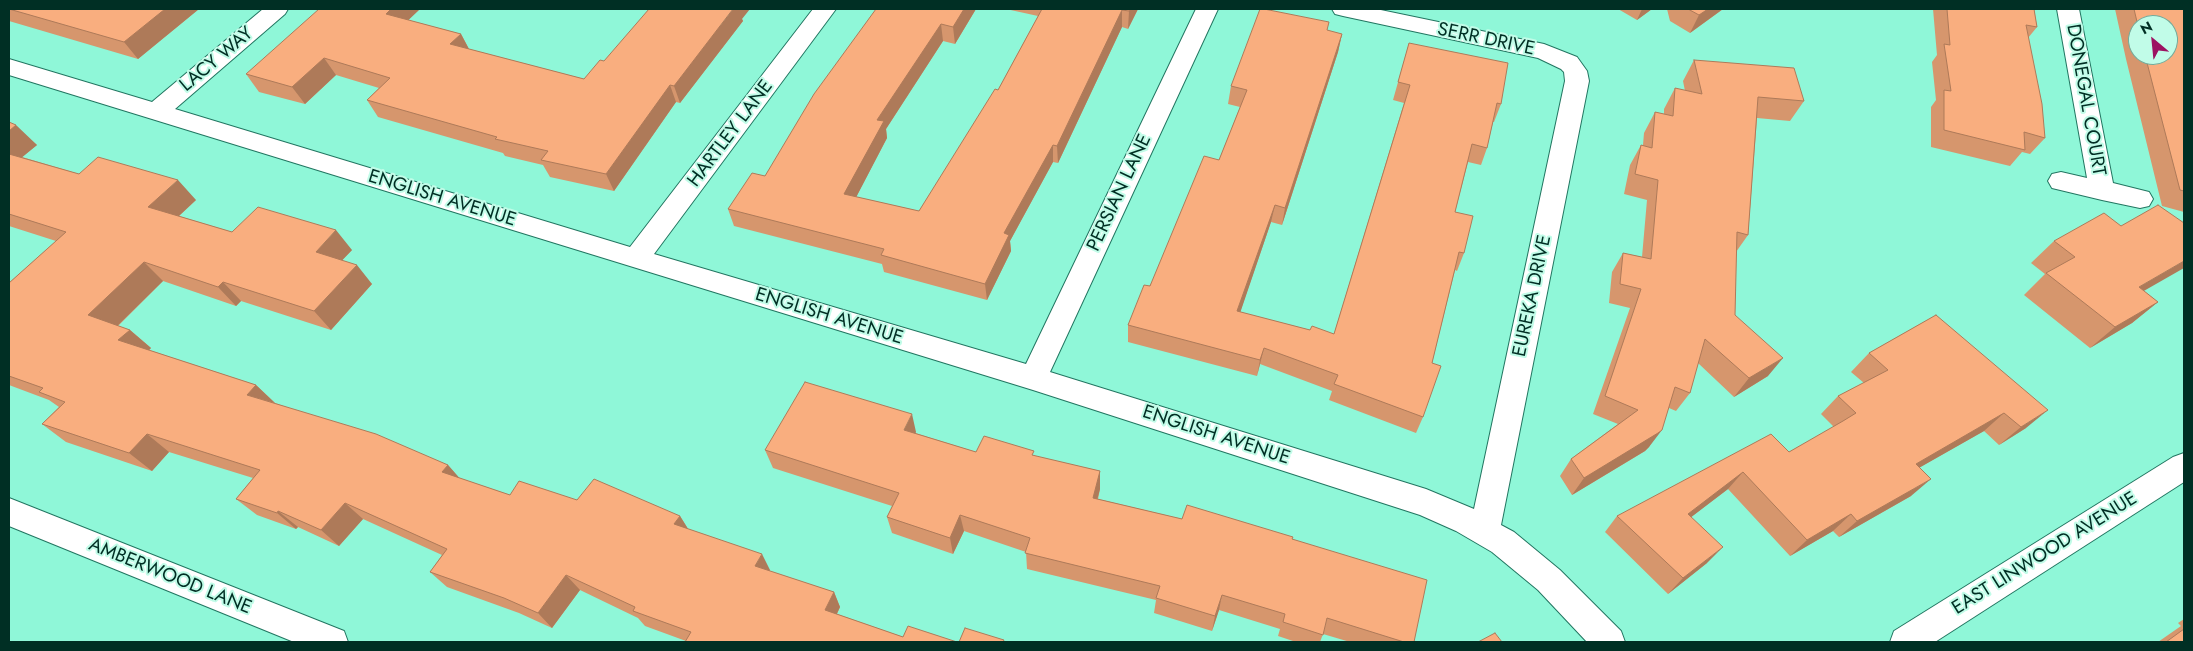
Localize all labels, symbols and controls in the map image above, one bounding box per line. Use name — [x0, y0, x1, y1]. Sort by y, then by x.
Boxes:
north arrow — [2128, 15, 2178, 65]
text: N — [2137, 16, 2156, 39]
street label: SERR DRIVE — [1435, 19, 1537, 61]
street label: DONEGAL COURT — [2060, 22, 2110, 178]
street label: LACY WAY — [176, 23, 258, 97]
street label: HARTLEY LANE — [683, 76, 779, 192]
street label: PERSIAN LANE — [1083, 131, 1157, 255]
street label: ENGLISH AVENUE — [365, 166, 519, 232]
street label: EUREKA DRIVE — [1509, 233, 1557, 359]
street label: ENGLISH AVENUE — [752, 284, 906, 350]
street label: ENGLISH AVENUE — [1139, 401, 1293, 471]
street label: EAST LINWOOD AVENUE — [1948, 488, 2142, 620]
street label: AMBERWOOD LANE — [85, 534, 255, 620]

